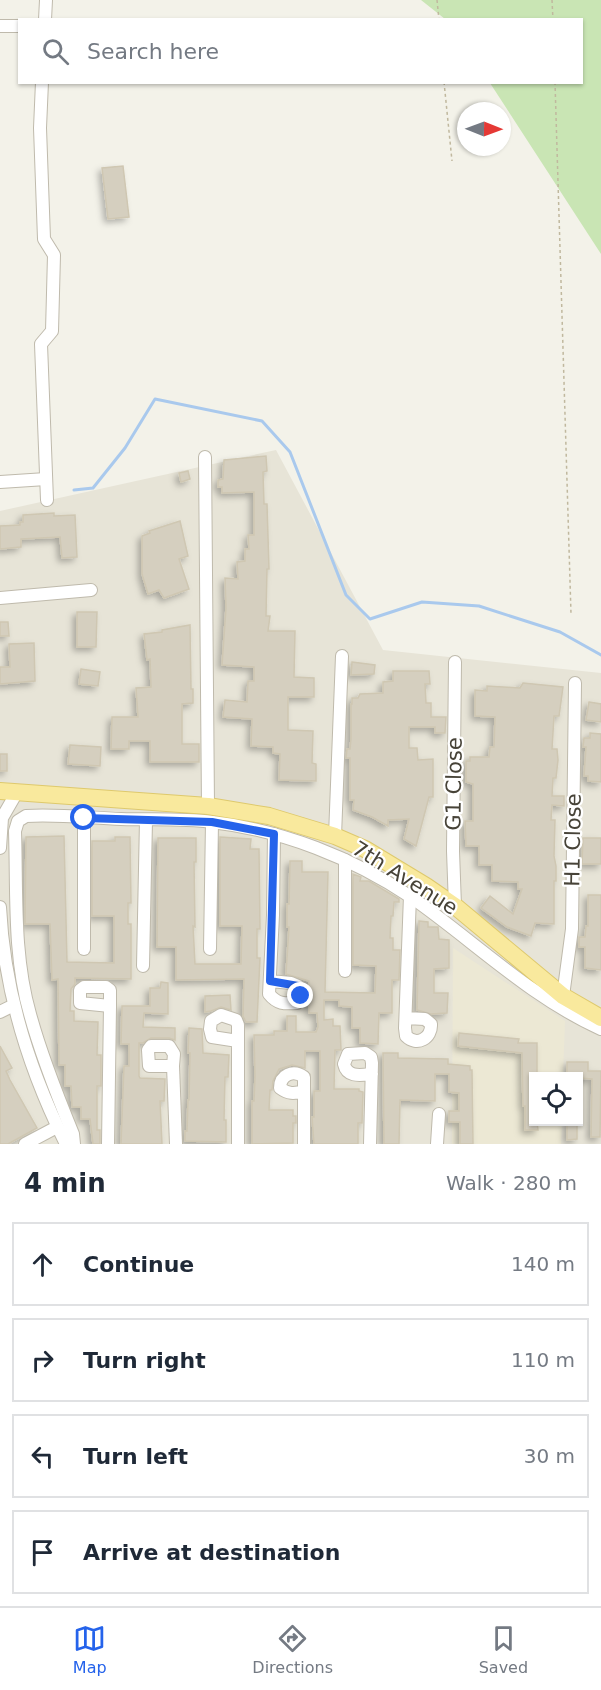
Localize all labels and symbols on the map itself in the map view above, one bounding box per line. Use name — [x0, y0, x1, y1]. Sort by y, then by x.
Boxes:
north arrow — [457, 102, 511, 156]
street label: G1 Close — [441, 737, 467, 831]
street label: H1 Close — [560, 793, 586, 887]
route start — [70, 804, 96, 830]
street label: 7th Avenue — [348, 836, 462, 920]
route end — [287, 982, 313, 1008]

